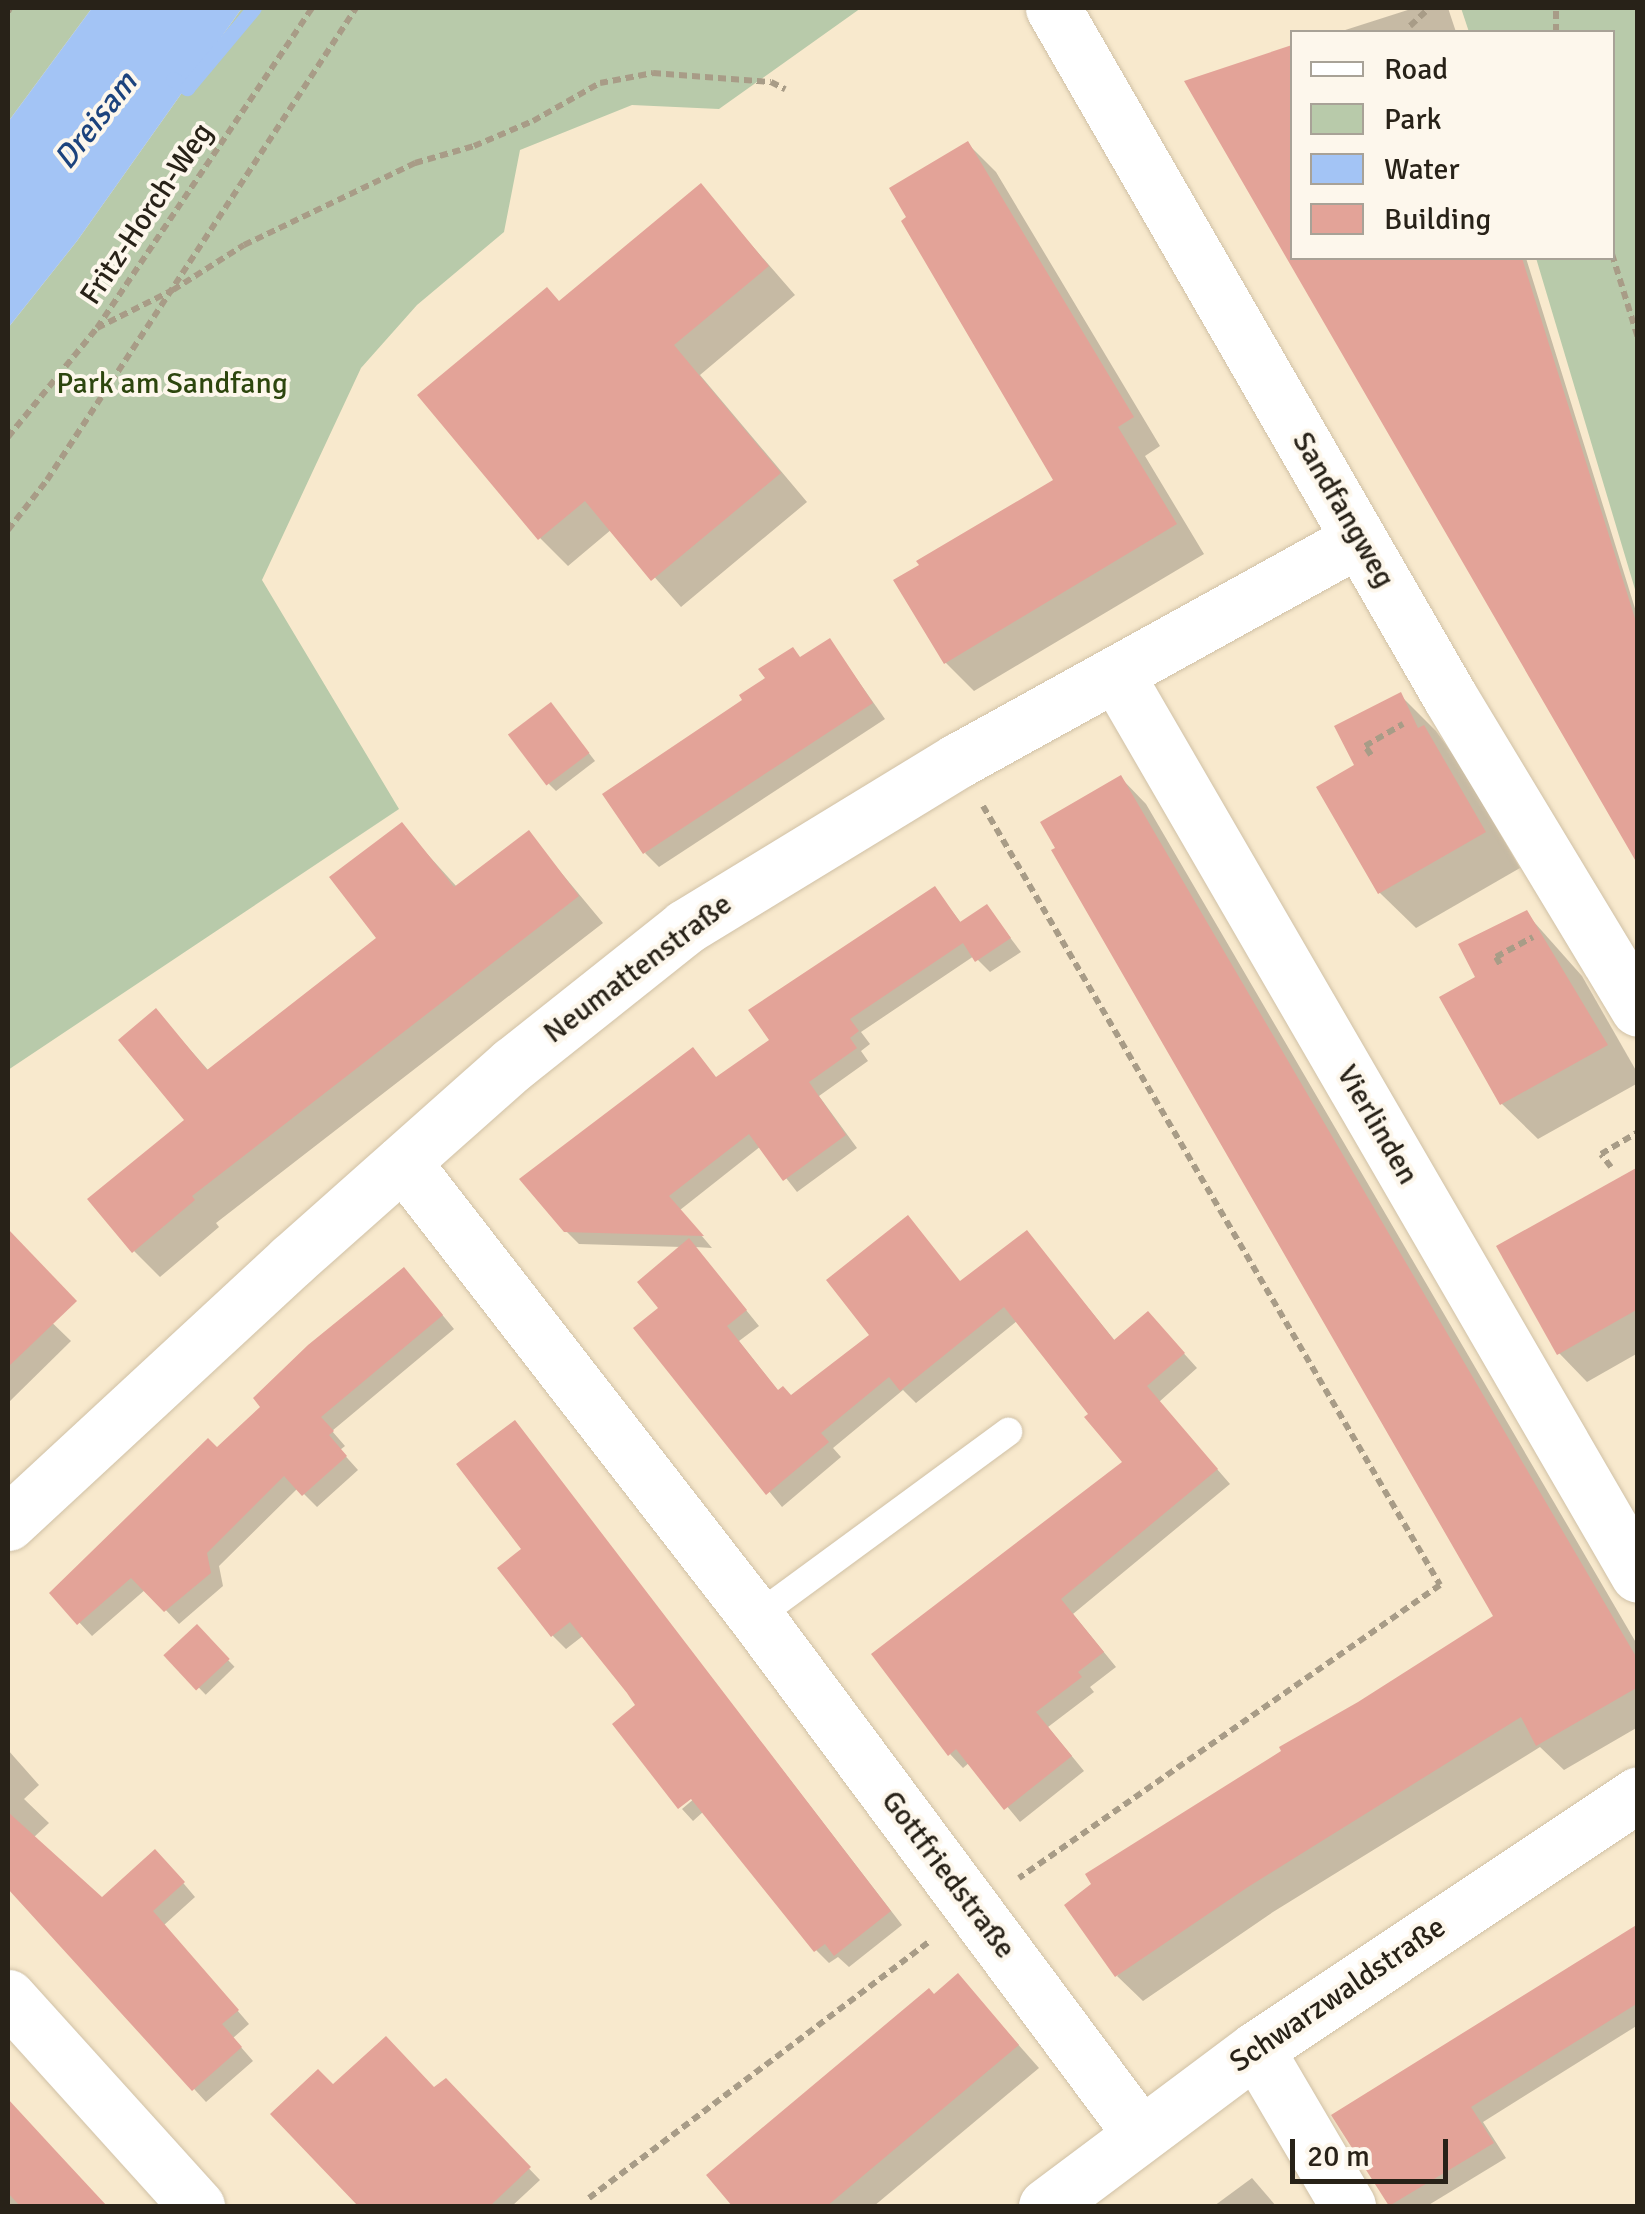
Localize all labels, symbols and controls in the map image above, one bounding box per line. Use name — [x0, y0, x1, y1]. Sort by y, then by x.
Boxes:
legend — [1290, 30, 1615, 260]
text: Road — [1384, 51, 1448, 88]
water label: Dreisam — [46, 65, 146, 177]
text: Park — [1384, 101, 1442, 138]
street label: Fritz-Horch-Weg — [73, 116, 221, 312]
text: Water — [1384, 151, 1460, 188]
text: Building — [1384, 201, 1491, 238]
park label: Park am Sandfang — [56, 366, 288, 402]
street label: Sandfangweg — [1284, 426, 1402, 594]
street label: Neumattenstraße — [537, 887, 739, 1051]
street label: Vierlinden — [1328, 1059, 1426, 1191]
street label: Gottfriedstraße — [873, 1784, 1023, 1966]
street label: Schwarzwaldstraße — [1223, 1909, 1453, 2081]
scale bar — [1295, 2119, 1452, 2181]
text: 20 m — [1307, 2138, 1370, 2175]

